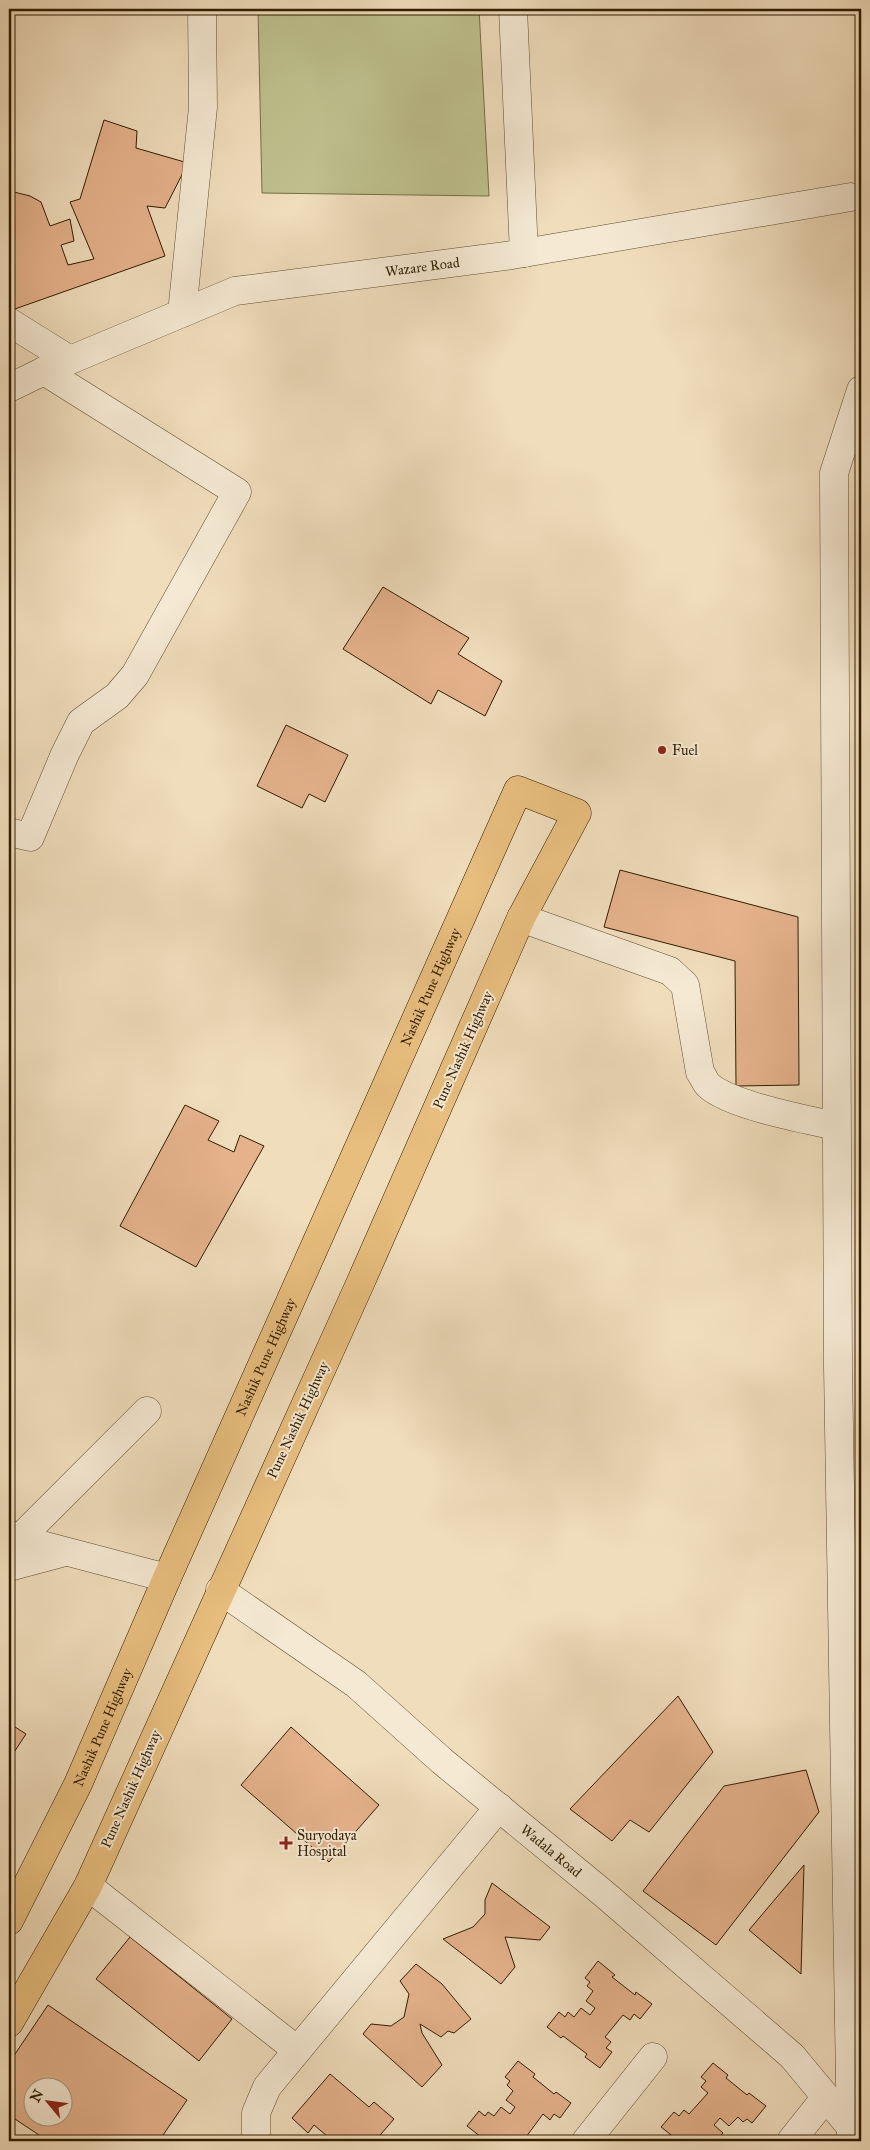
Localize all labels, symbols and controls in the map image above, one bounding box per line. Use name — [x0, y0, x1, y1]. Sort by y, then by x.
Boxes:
street label: Wazare Road — [384, 253, 461, 280]
place label: Fuel — [672, 742, 698, 759]
marker: Fuel — [656, 744, 668, 756]
street label: Nashik Pune Highway — [397, 925, 464, 1048]
street label: Pune Nashik Highway — [429, 988, 497, 1112]
street label: Nashik Pune Highway — [232, 1295, 299, 1418]
street label: Pune Nashik Highway — [263, 1358, 333, 1481]
street label: Nashik Pune Highway — [69, 1665, 136, 1789]
street label: Pune Nashik Highway — [97, 1727, 165, 1851]
street label: Wadala Road — [517, 1820, 585, 1881]
place label: Suryodaya Hospital — [297, 1827, 357, 1860]
marker: Suryodaya Hospital — [279, 1836, 293, 1850]
north arrow — [22, 2078, 72, 2128]
text: N — [27, 2087, 47, 2105]

